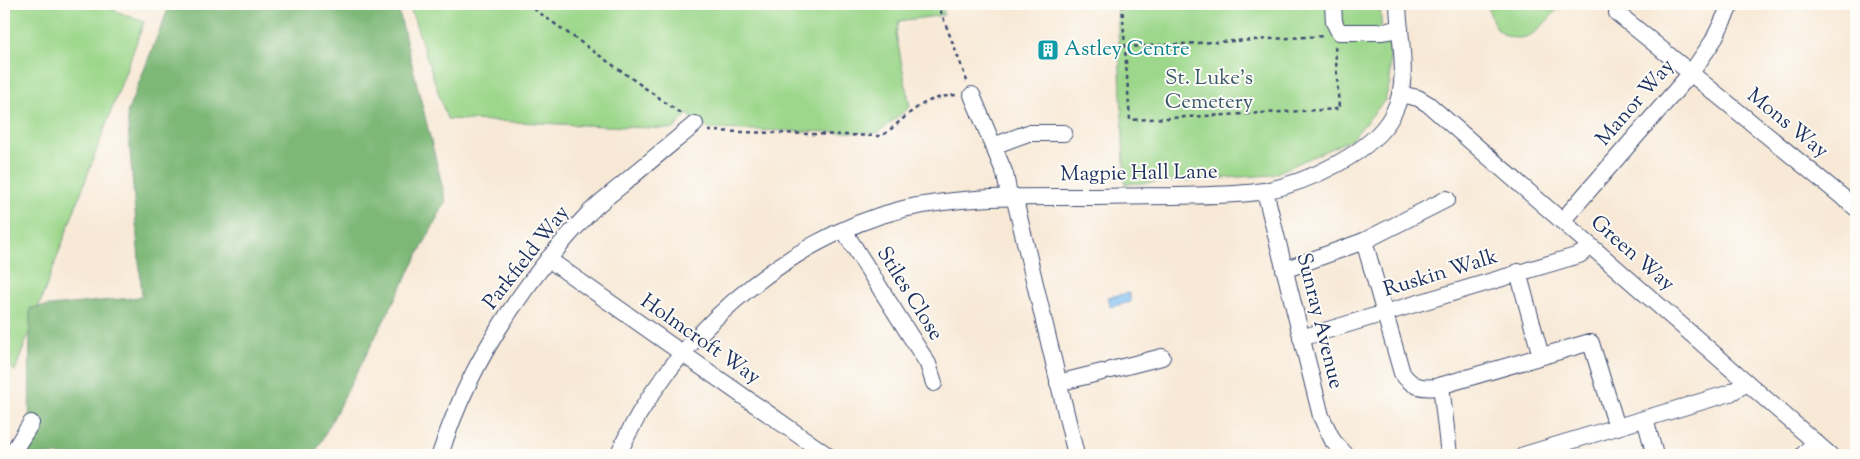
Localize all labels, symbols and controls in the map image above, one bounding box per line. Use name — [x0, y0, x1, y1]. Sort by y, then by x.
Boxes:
place label: Astley Centre — [1064, 35, 1190, 65]
building icon: Astley Centre — [1036, 38, 1060, 62]
street label: Manor Way — [1590, 52, 1683, 153]
park label: St. Luke's Cemetery — [1165, 64, 1254, 118]
street label: Mons Way — [1740, 82, 1835, 167]
street label: Magpie Hall Lane — [1060, 158, 1218, 190]
street label: Parkfield Way — [477, 199, 578, 317]
street label: Green Way — [1583, 209, 1681, 300]
street label: Stiles Close — [868, 241, 950, 347]
street label: Ruskin Walk — [1380, 242, 1503, 306]
street label: Sunray Avenue — [1288, 250, 1350, 392]
street label: Holmcroft Way — [634, 287, 767, 393]

